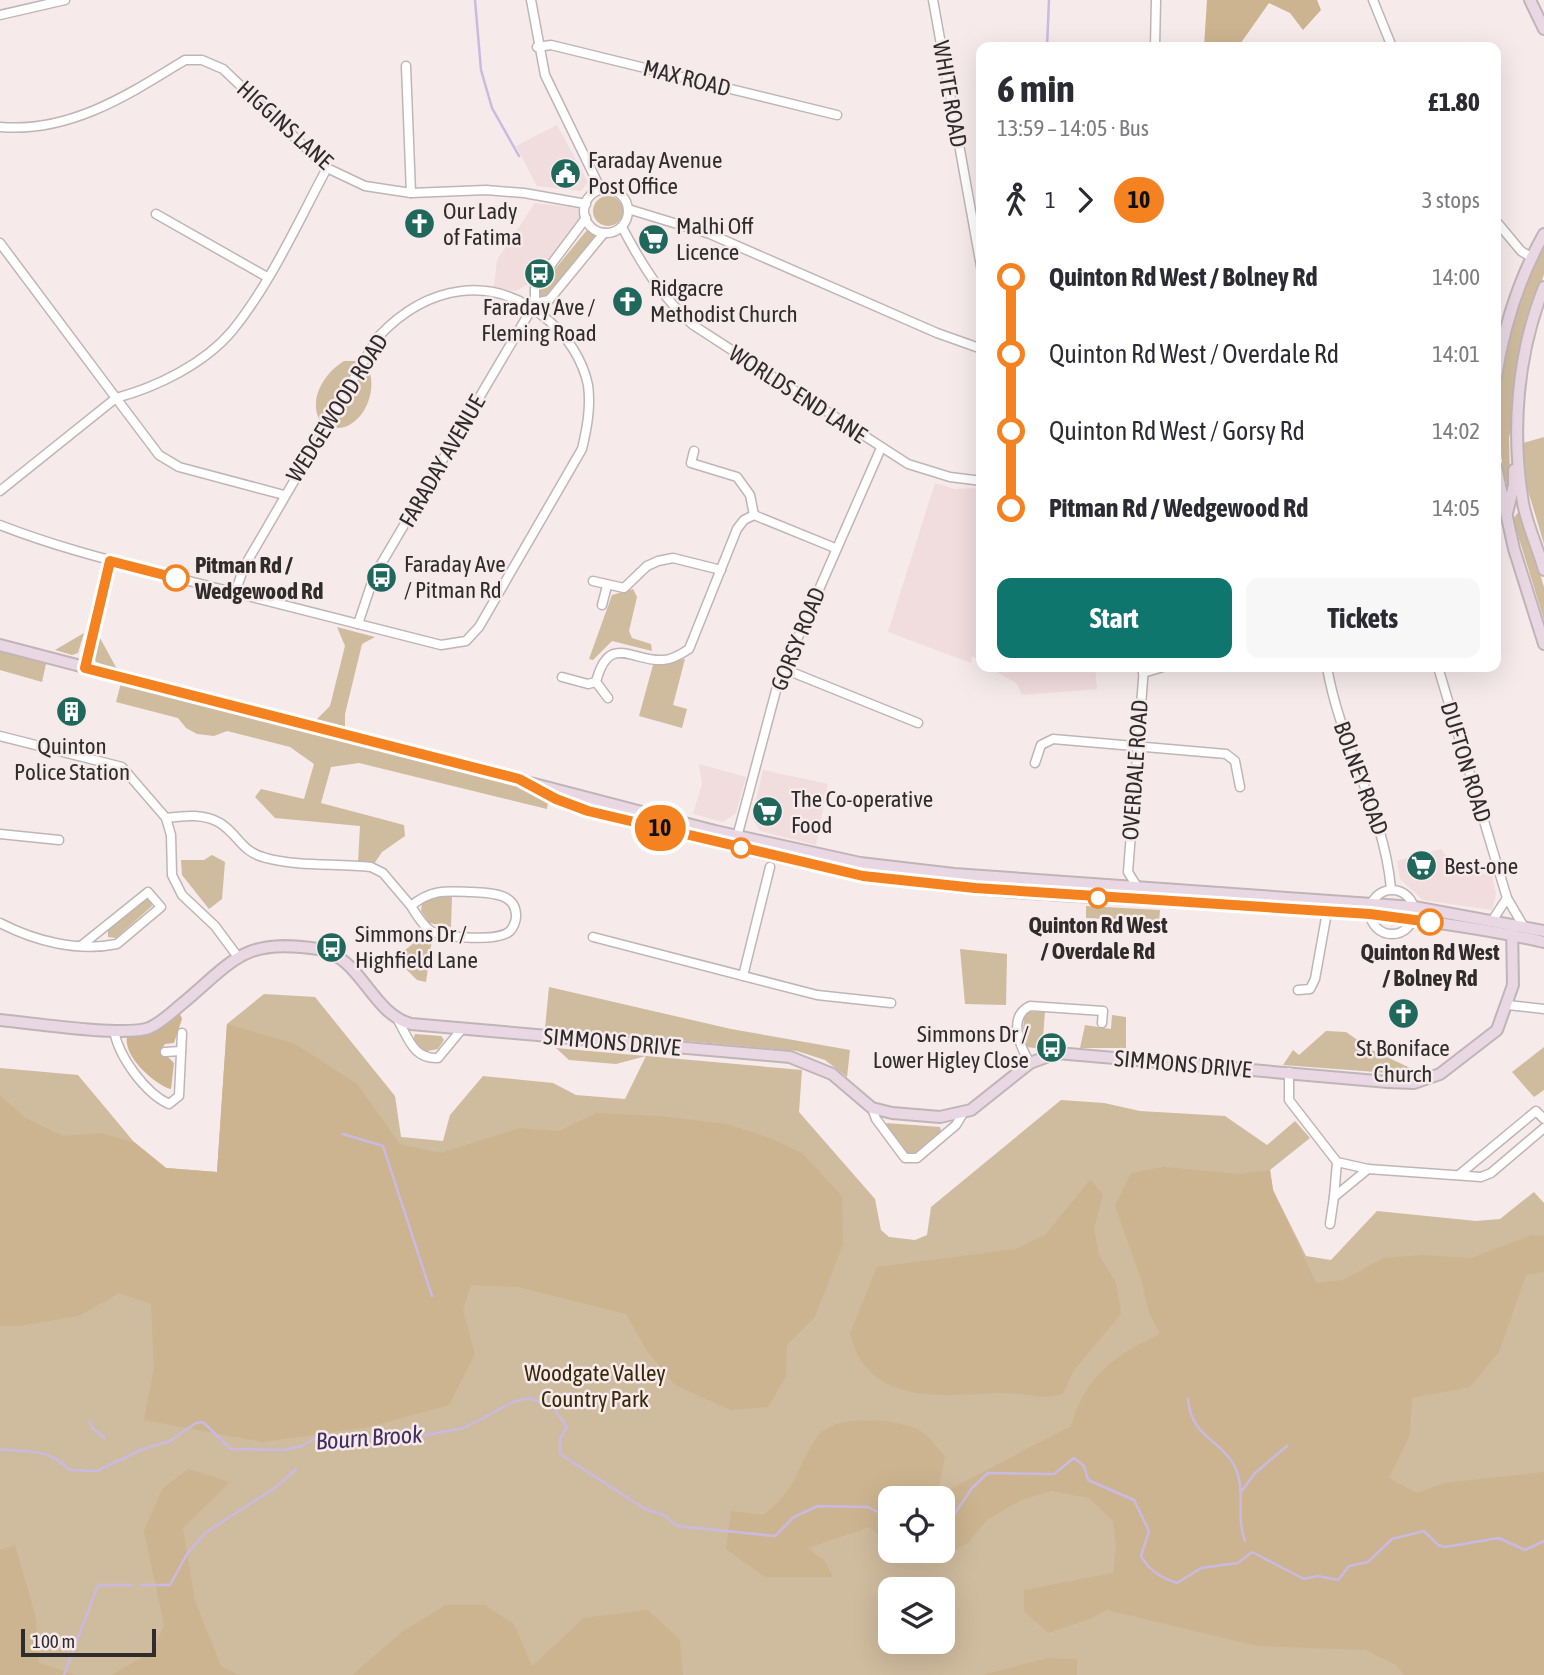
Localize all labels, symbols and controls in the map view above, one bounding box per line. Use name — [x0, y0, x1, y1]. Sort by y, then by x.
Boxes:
street label: WHITE ROAD — [928, 39, 972, 149]
street label: MAX ROAD — [641, 55, 733, 101]
text: 6 min — [997, 67, 1075, 110]
street label: HIGGINS LANE — [232, 75, 338, 175]
text: £1.80 — [1428, 87, 1480, 117]
text: 13:59 – 14:05 · Bus — [997, 115, 1149, 141]
place label: Faraday Avenue Post Office — [588, 147, 722, 199]
public building icon: Faraday Avenue Post Office — [548, 156, 582, 190]
icon: walk — [997, 181, 1035, 219]
icon: forward — [1066, 181, 1104, 219]
text: 10 — [1128, 186, 1150, 213]
text: 1 — [1045, 187, 1056, 213]
text: 3 stops — [1422, 187, 1480, 213]
place label: Our Lady of Fatima — [443, 198, 522, 250]
church icon: Our Lady of Fatima — [403, 207, 437, 241]
place label: Malhi Off Licence — [676, 213, 754, 265]
supermarket icon: Malhi Off Licence — [636, 222, 670, 256]
bus stop icon: Faraday Ave / Fleming Road — [522, 256, 556, 290]
text: Quinton Rd West / Bolney Rd — [1049, 262, 1317, 292]
text: 14:00 — [1432, 264, 1480, 290]
place label: Ridgacre Methodist Church — [650, 275, 798, 327]
church icon: Ridgacre Methodist Church — [610, 284, 644, 318]
place label: Faraday Ave / Fleming Road — [481, 294, 597, 346]
street label: WEDGEWOOD ROAD — [281, 329, 393, 487]
text: Quinton Rd West / Overdale Rd — [1049, 339, 1339, 369]
street label: WORLDS END LANE — [724, 340, 872, 448]
text: 14:01 — [1432, 341, 1480, 367]
street label: FARADAY AVENUE — [394, 390, 490, 532]
text: Quinton Rd West / Gorsy Rd — [1049, 416, 1305, 446]
text: 14:02 — [1432, 418, 1480, 444]
text: Pitman Rd / Wedgewood Rd — [1049, 493, 1308, 523]
text: 14:05 — [1432, 495, 1480, 521]
place label: Faraday Ave / Pitman Rd — [404, 551, 506, 603]
place label: Pitman Rd / Wedgewood Rd — [194, 552, 324, 604]
bus stop icon: Faraday Ave / Pitman Rd — [364, 560, 398, 594]
marker: Pitman Rd / Wedgewood Rd — [163, 565, 189, 591]
button: Start — [997, 578, 1232, 658]
button: Tickets — [1246, 578, 1480, 658]
street label: GORSY ROAD — [766, 584, 830, 694]
building icon: Quinton Police Station — [55, 695, 89, 729]
street label: OVERDALE ROAD — [1117, 699, 1153, 841]
street label: DUFTON ROAD — [1435, 699, 1497, 825]
street label: BOLNEY ROAD — [1328, 718, 1394, 838]
place label: Quinton Police Station — [14, 733, 130, 785]
place label: The Co-operative Food — [791, 786, 933, 838]
supermarket icon: The Co-operative Food — [751, 795, 785, 829]
line badge: 10 — [628, 805, 692, 851]
text: 10 — [649, 814, 671, 841]
unlabelled marker — [731, 838, 751, 858]
supermarket icon: Best-one — [1404, 849, 1438, 883]
place label: Best-one — [1444, 853, 1518, 879]
marker: Quinton Rd West / Overdale Rd — [1088, 888, 1108, 908]
marker: Quinton Rd West / Bolney Rd — [1417, 909, 1443, 935]
place label: Quinton Rd West / Overdale Rd — [1028, 912, 1168, 964]
place label: Simmons Dr / Highfield Lane — [355, 921, 478, 973]
bus stop icon: Simmons Dr / Highfield Lane — [315, 930, 349, 964]
place label: Quinton Rd West / Bolney Rd — [1360, 939, 1500, 991]
church icon: St Boniface Church — [1386, 997, 1420, 1031]
place label: Simmons Dr / Lower Higley Close — [873, 1021, 1029, 1073]
street label: SIMMONS DRIVE — [542, 1023, 682, 1061]
bus stop icon: Simmons Dr / Lower Higley Close — [1035, 1030, 1069, 1064]
place label: St Boniface Church — [1356, 1035, 1450, 1087]
street label: SIMMONS DRIVE — [1113, 1045, 1253, 1083]
park label: Woodgate Valley Country Park — [524, 1360, 666, 1412]
water label: Bourn Brook — [315, 1420, 424, 1455]
map controls — [878, 1486, 955, 1654]
button: locate — [878, 1486, 955, 1563]
button: layers — [878, 1577, 955, 1654]
scale bar — [21, 1626, 156, 1658]
text: 100 m — [32, 1630, 75, 1652]

